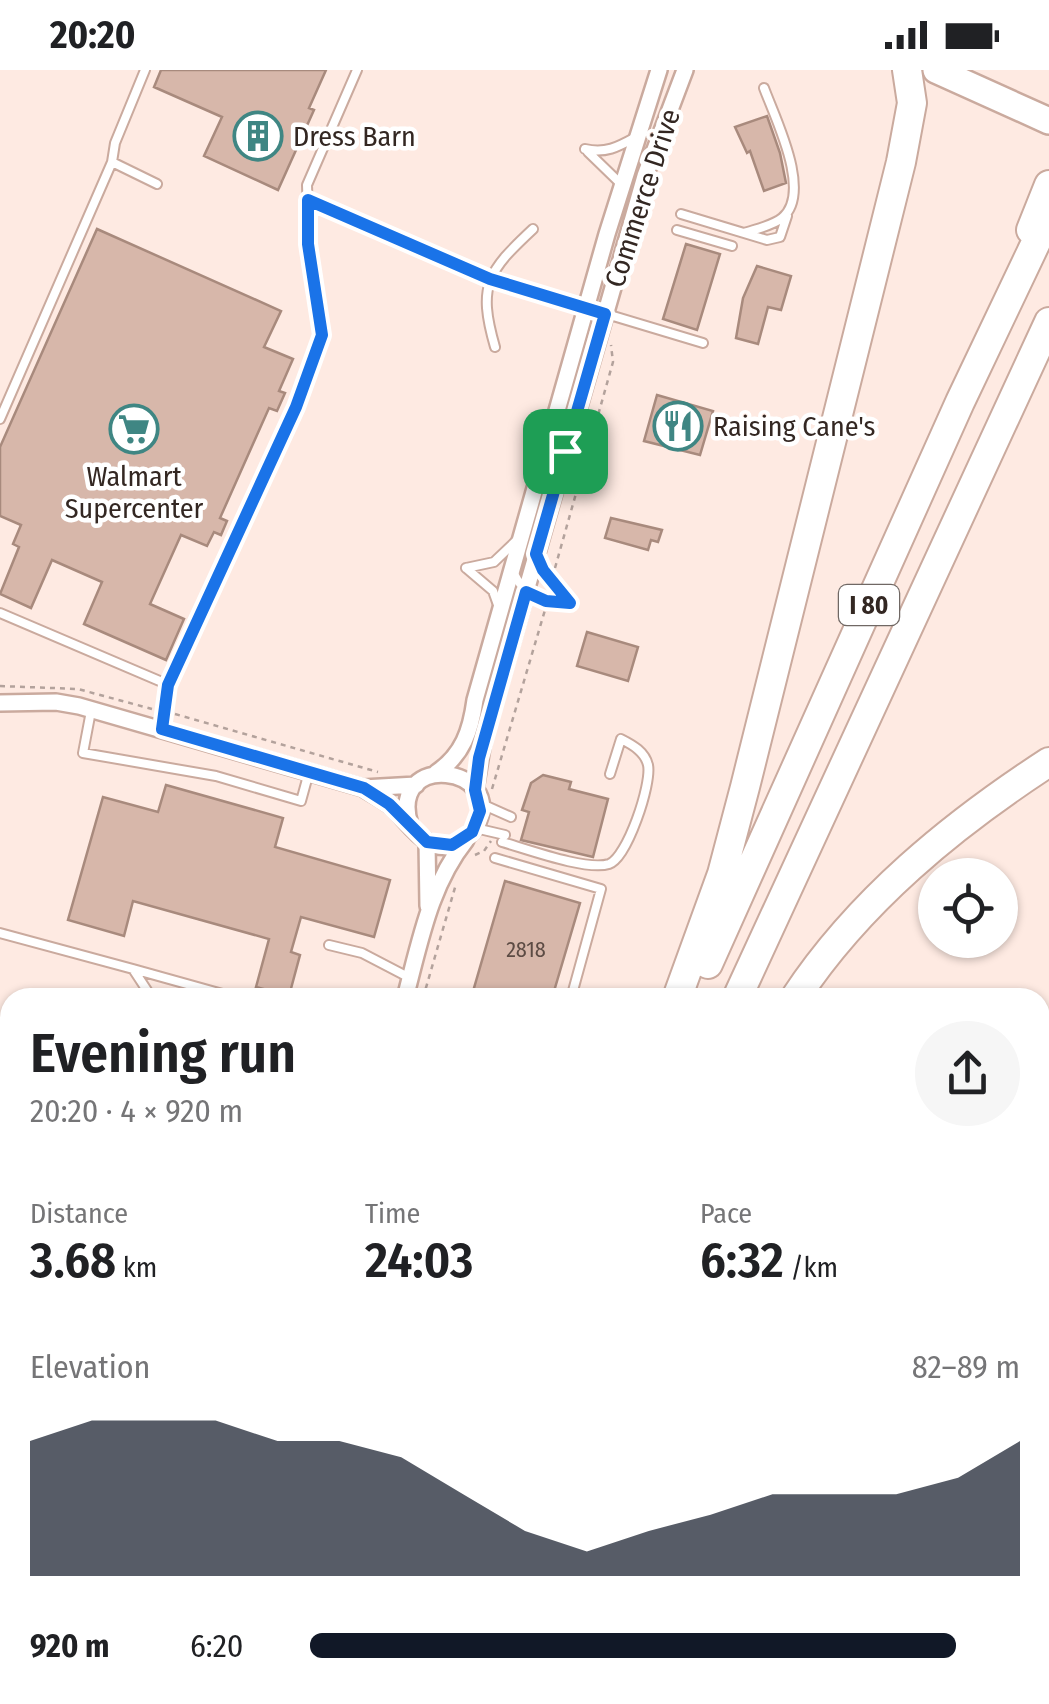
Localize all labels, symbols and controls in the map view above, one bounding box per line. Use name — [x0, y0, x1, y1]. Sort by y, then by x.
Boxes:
text: 20:20 — [50, 12, 135, 58]
street label: Commerce Drive — [598, 105, 687, 291]
building icon: Dress Barn — [232, 110, 284, 162]
place label: Dress Barn — [293, 120, 416, 153]
restaurant icon: Raising Cane's — [652, 400, 704, 452]
supermarket icon: Walmart Supercenter — [108, 403, 160, 455]
pin — [523, 409, 608, 494]
place label: Raising Cane's — [713, 410, 876, 443]
icon: arrive — [538, 424, 593, 479]
place label: Walmart Supercenter — [65, 460, 204, 525]
road number: I 80 — [839, 585, 899, 625]
map controls — [918, 858, 1018, 958]
button: locate — [918, 858, 1018, 958]
house number: 2818 — [506, 936, 546, 963]
text: Evening run — [30, 1021, 296, 1087]
button: share — [915, 1021, 1020, 1126]
text: 20:20 · 4 × 920 m — [30, 1092, 243, 1130]
text: Distance — [30, 1197, 128, 1230]
text: Time — [365, 1197, 420, 1230]
text: Pace — [700, 1197, 752, 1230]
text: 3.68 — [30, 1230, 116, 1290]
text: 24:03 — [365, 1230, 473, 1290]
text: 6:32 — [700, 1230, 784, 1290]
text: km — [116, 1251, 157, 1284]
text: /km — [784, 1251, 838, 1284]
text: Elevation — [30, 1348, 150, 1386]
text: 82–89 m — [912, 1348, 1020, 1386]
text: 920 m — [30, 1627, 109, 1665]
text: 6:20 — [190, 1627, 243, 1665]

